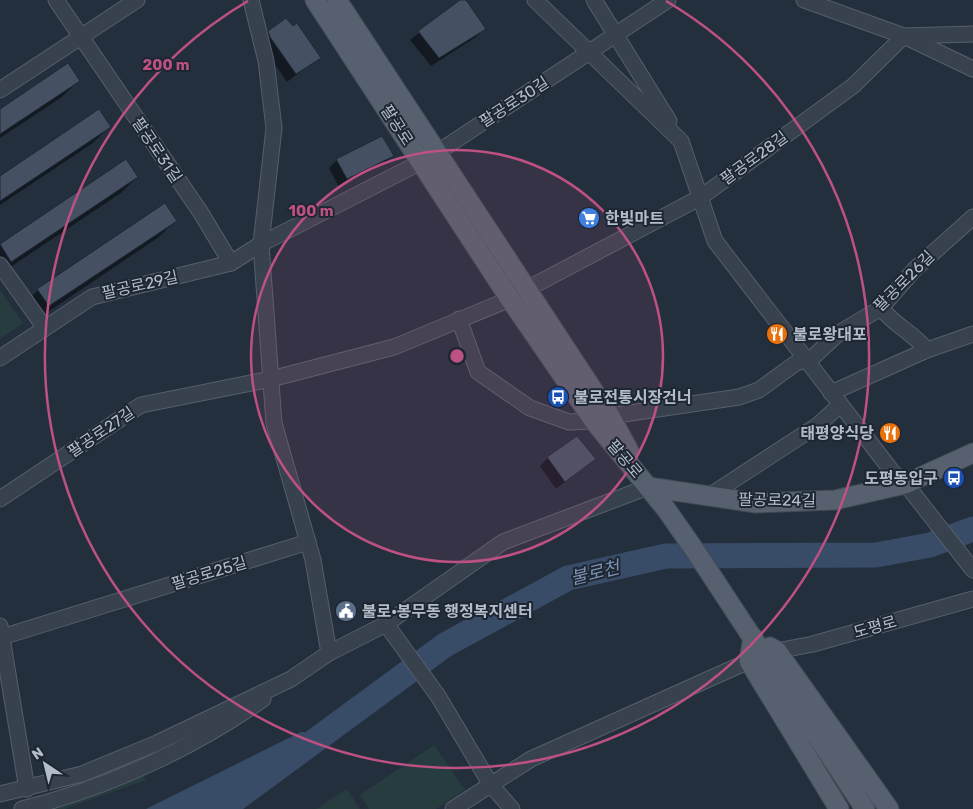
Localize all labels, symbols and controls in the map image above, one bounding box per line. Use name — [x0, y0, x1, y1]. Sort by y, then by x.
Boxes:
text: 200 m — [142, 56, 190, 74]
street label: 팔공로30길 — [476, 73, 552, 131]
street label: 팔공로 — [377, 101, 417, 149]
street label: 팔공로31길 — [128, 114, 186, 186]
street label: 팔공로28길 — [717, 127, 791, 189]
text: 100 m — [289, 202, 333, 220]
supermarket icon: 한빛마트 — [577, 206, 601, 230]
place label: 한빛마트 — [605, 209, 664, 228]
street label: 팔공로26길 — [870, 247, 938, 315]
street label: 팔공로29길 — [100, 267, 180, 303]
restaurant icon: 불로왕대포 — [765, 322, 789, 346]
place label: 불로왕대포 — [793, 325, 867, 344]
centre of rings — [448, 347, 466, 365]
bus stop icon: 불로전통시장건너 — [546, 385, 570, 409]
place label: 불로전통시장건너 — [574, 388, 692, 407]
street label: 팔공로27길 — [64, 403, 138, 461]
restaurant icon: 태평양식당 — [878, 421, 902, 445]
place label: 태평양식당 — [800, 424, 874, 443]
street label: 팔공로 — [604, 436, 647, 482]
bus stop icon: 도평동입구 — [942, 466, 966, 490]
place label: 도평동입구 — [864, 469, 938, 488]
street label: 팔공로24길 — [738, 490, 816, 510]
street label: 팔공로25길 — [169, 553, 249, 593]
water label: 불로천 — [568, 556, 624, 590]
public building icon: 불로·봉무동 행정복지센터 — [334, 599, 358, 623]
place label: 불로·봉무동 행정복지센터 — [362, 602, 533, 621]
street label: 도평로 — [851, 612, 899, 642]
north arrow — [20, 739, 70, 789]
text: N — [29, 744, 47, 764]

